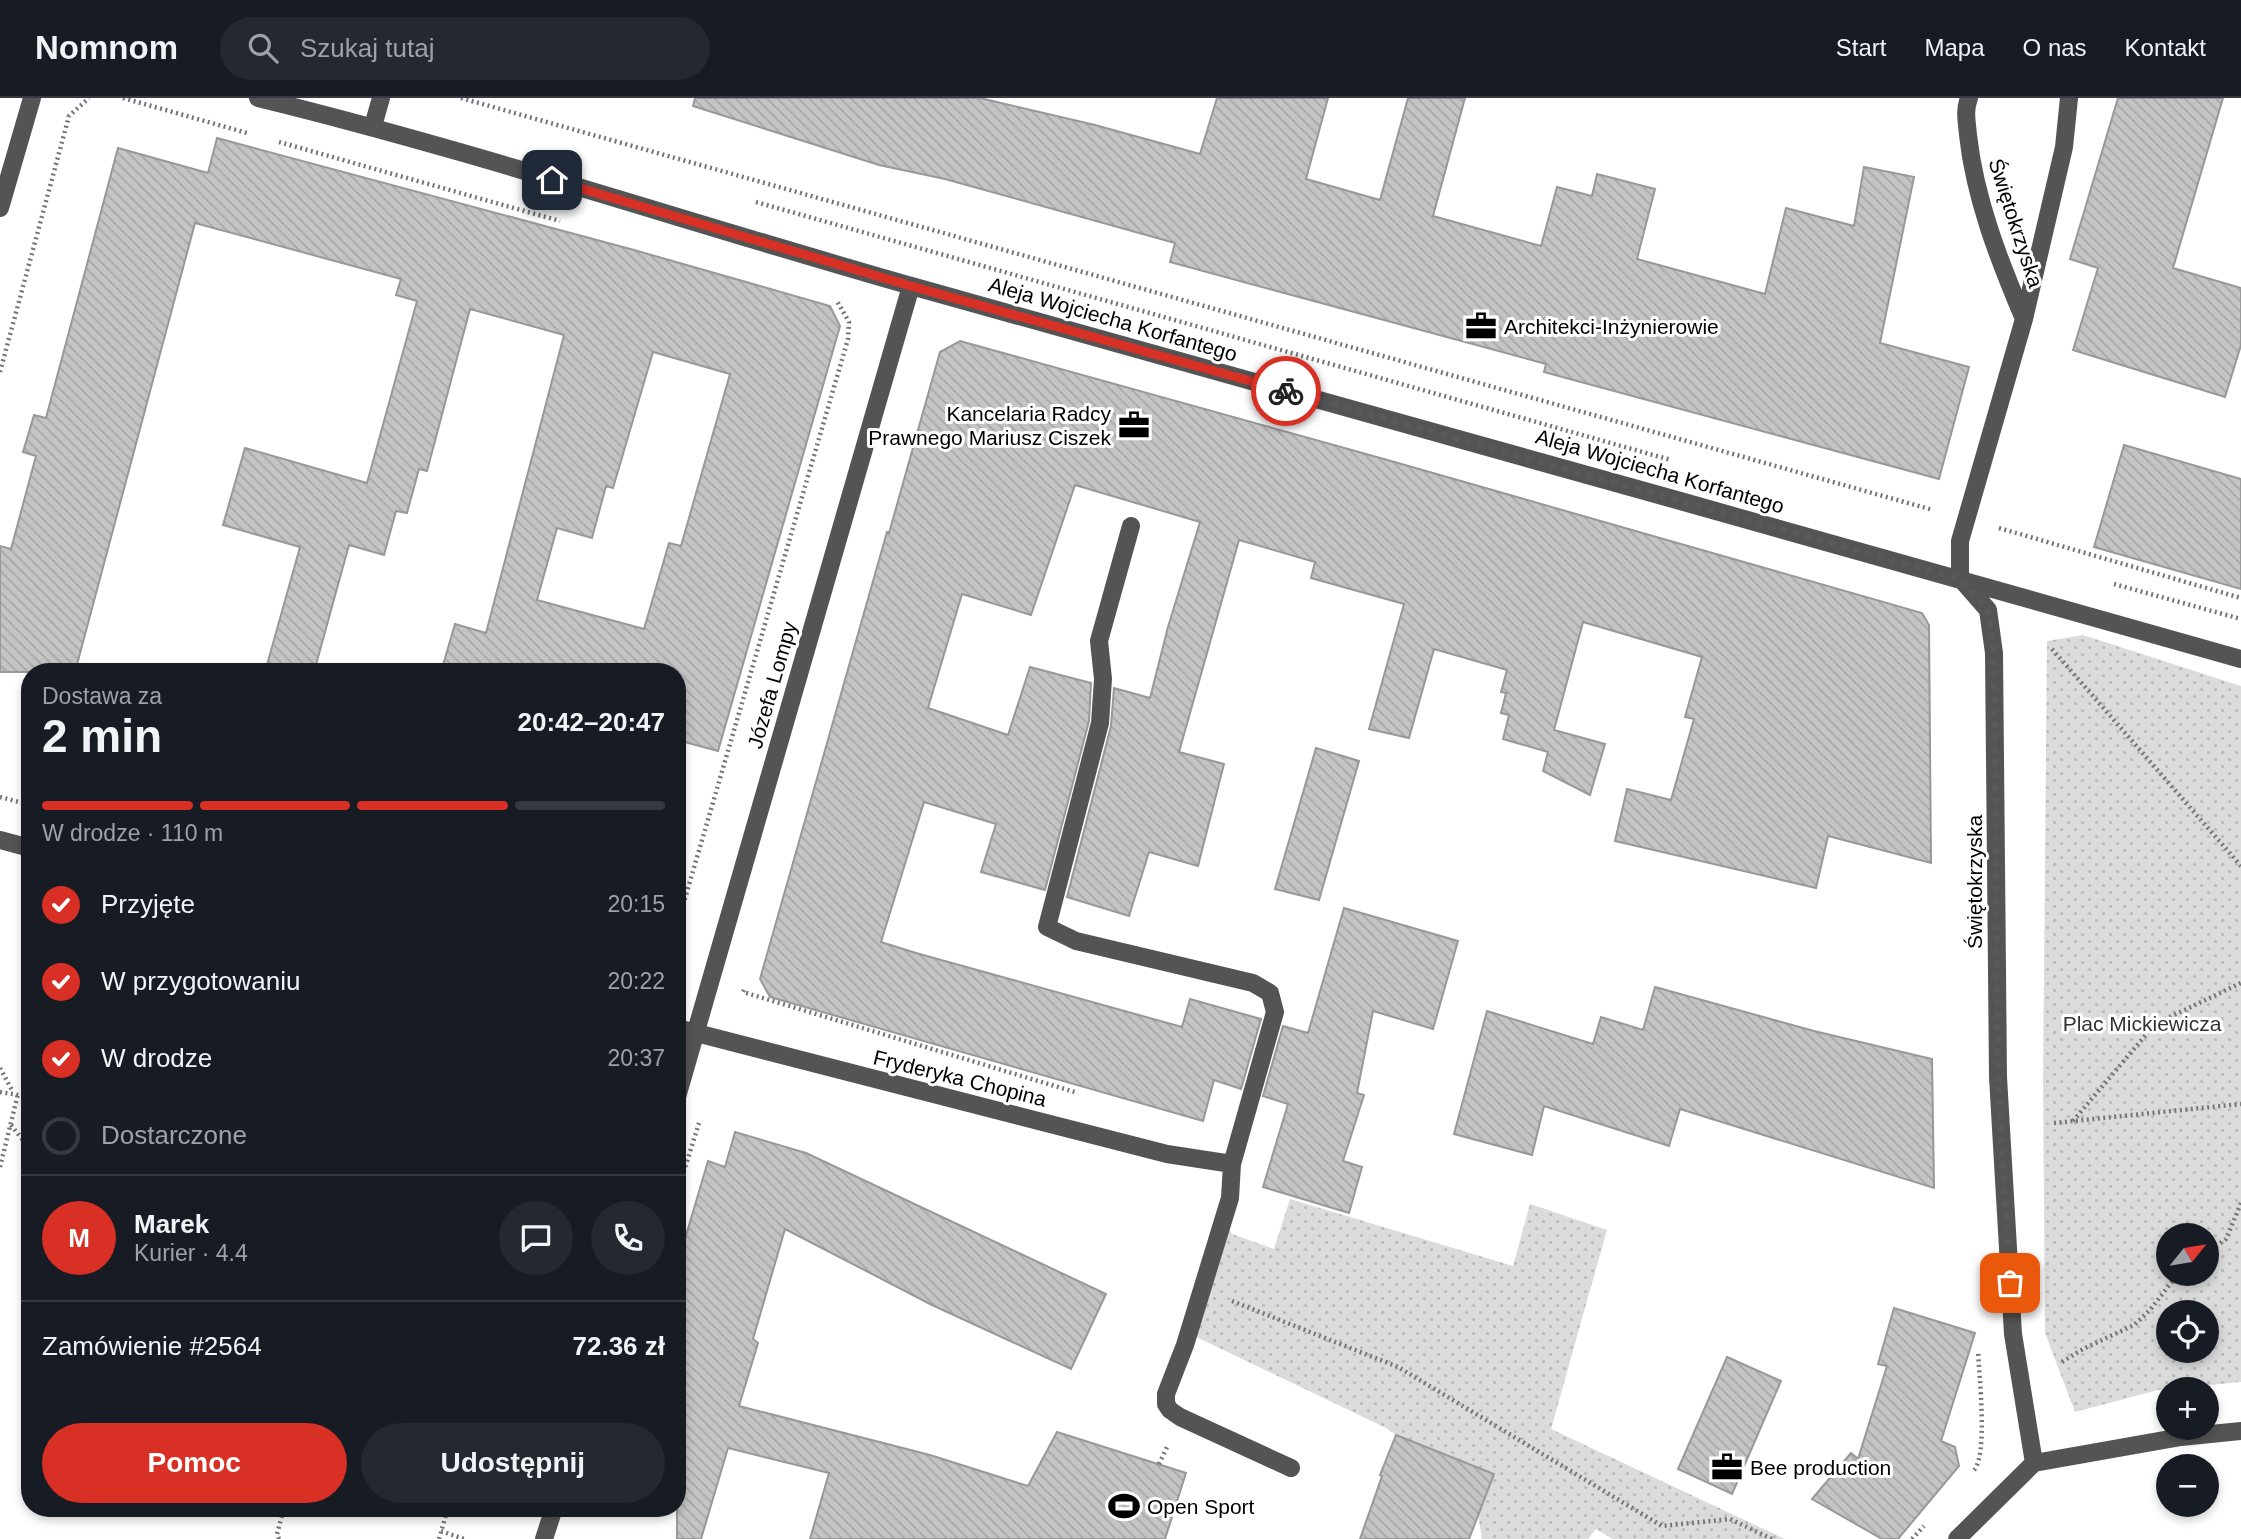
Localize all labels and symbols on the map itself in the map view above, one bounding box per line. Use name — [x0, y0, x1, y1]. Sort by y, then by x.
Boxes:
pin — [522, 150, 582, 210]
street label: Świętokrzyska — [1984, 156, 2048, 291]
street label: Aleja Wojciecha Korfantego — [986, 272, 1240, 366]
office icon: Architekci-Inżynierowie — [1464, 309, 1498, 343]
place label: Architekci-Inżynierowie — [1504, 315, 1719, 338]
courier — [1251, 356, 1321, 426]
place label: Kancelaria Radcy Prawnego Mariusz Ciszek — [868, 402, 1111, 449]
office icon: Kancelaria Radcy Prawnego Mariusz Ciszek — [1117, 408, 1151, 442]
street label: Aleja Wojciecha Korfantego — [1533, 424, 1787, 518]
street label: Józefa Lompy — [743, 619, 801, 751]
street label: Świętokrzyska — [1963, 815, 1986, 949]
park label: Plac Mickiewicza — [2063, 1012, 2222, 1035]
street label: Fryderyka Chopina — [871, 1045, 1049, 1111]
north arrow — [2156, 1223, 2219, 1286]
pin — [1980, 1253, 2040, 1313]
office icon: Bee production — [1710, 1450, 1744, 1484]
place label: Bee production — [1750, 1456, 1891, 1479]
sports icon: Open Sport — [1107, 1489, 1141, 1523]
place label: Open Sport — [1147, 1495, 1255, 1518]

